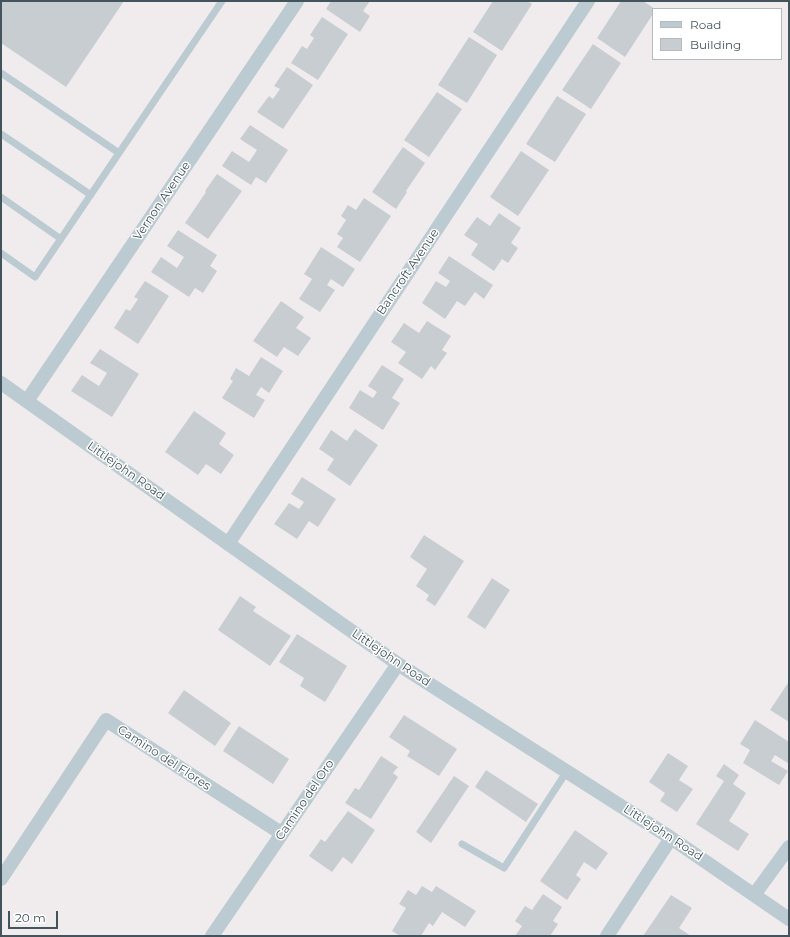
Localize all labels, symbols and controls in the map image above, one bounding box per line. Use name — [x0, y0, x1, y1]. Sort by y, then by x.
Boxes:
legend — [652, 8, 782, 60]
text: Road — [690, 17, 721, 32]
text: Building — [690, 37, 741, 52]
street label: Vernon Avenue — [130, 159, 194, 243]
street label: Bancroft Avenue — [374, 226, 442, 318]
street label: Littlejohn Road — [84, 439, 168, 503]
street label: Littlejohn Road — [349, 626, 433, 690]
street label: Camino del Flores — [115, 723, 213, 793]
street label: Camino del Oro — [273, 757, 337, 843]
street label: Littlejohn Road — [621, 802, 705, 864]
scale bar — [10, 903, 60, 929]
text: 20 m — [15, 910, 46, 925]

